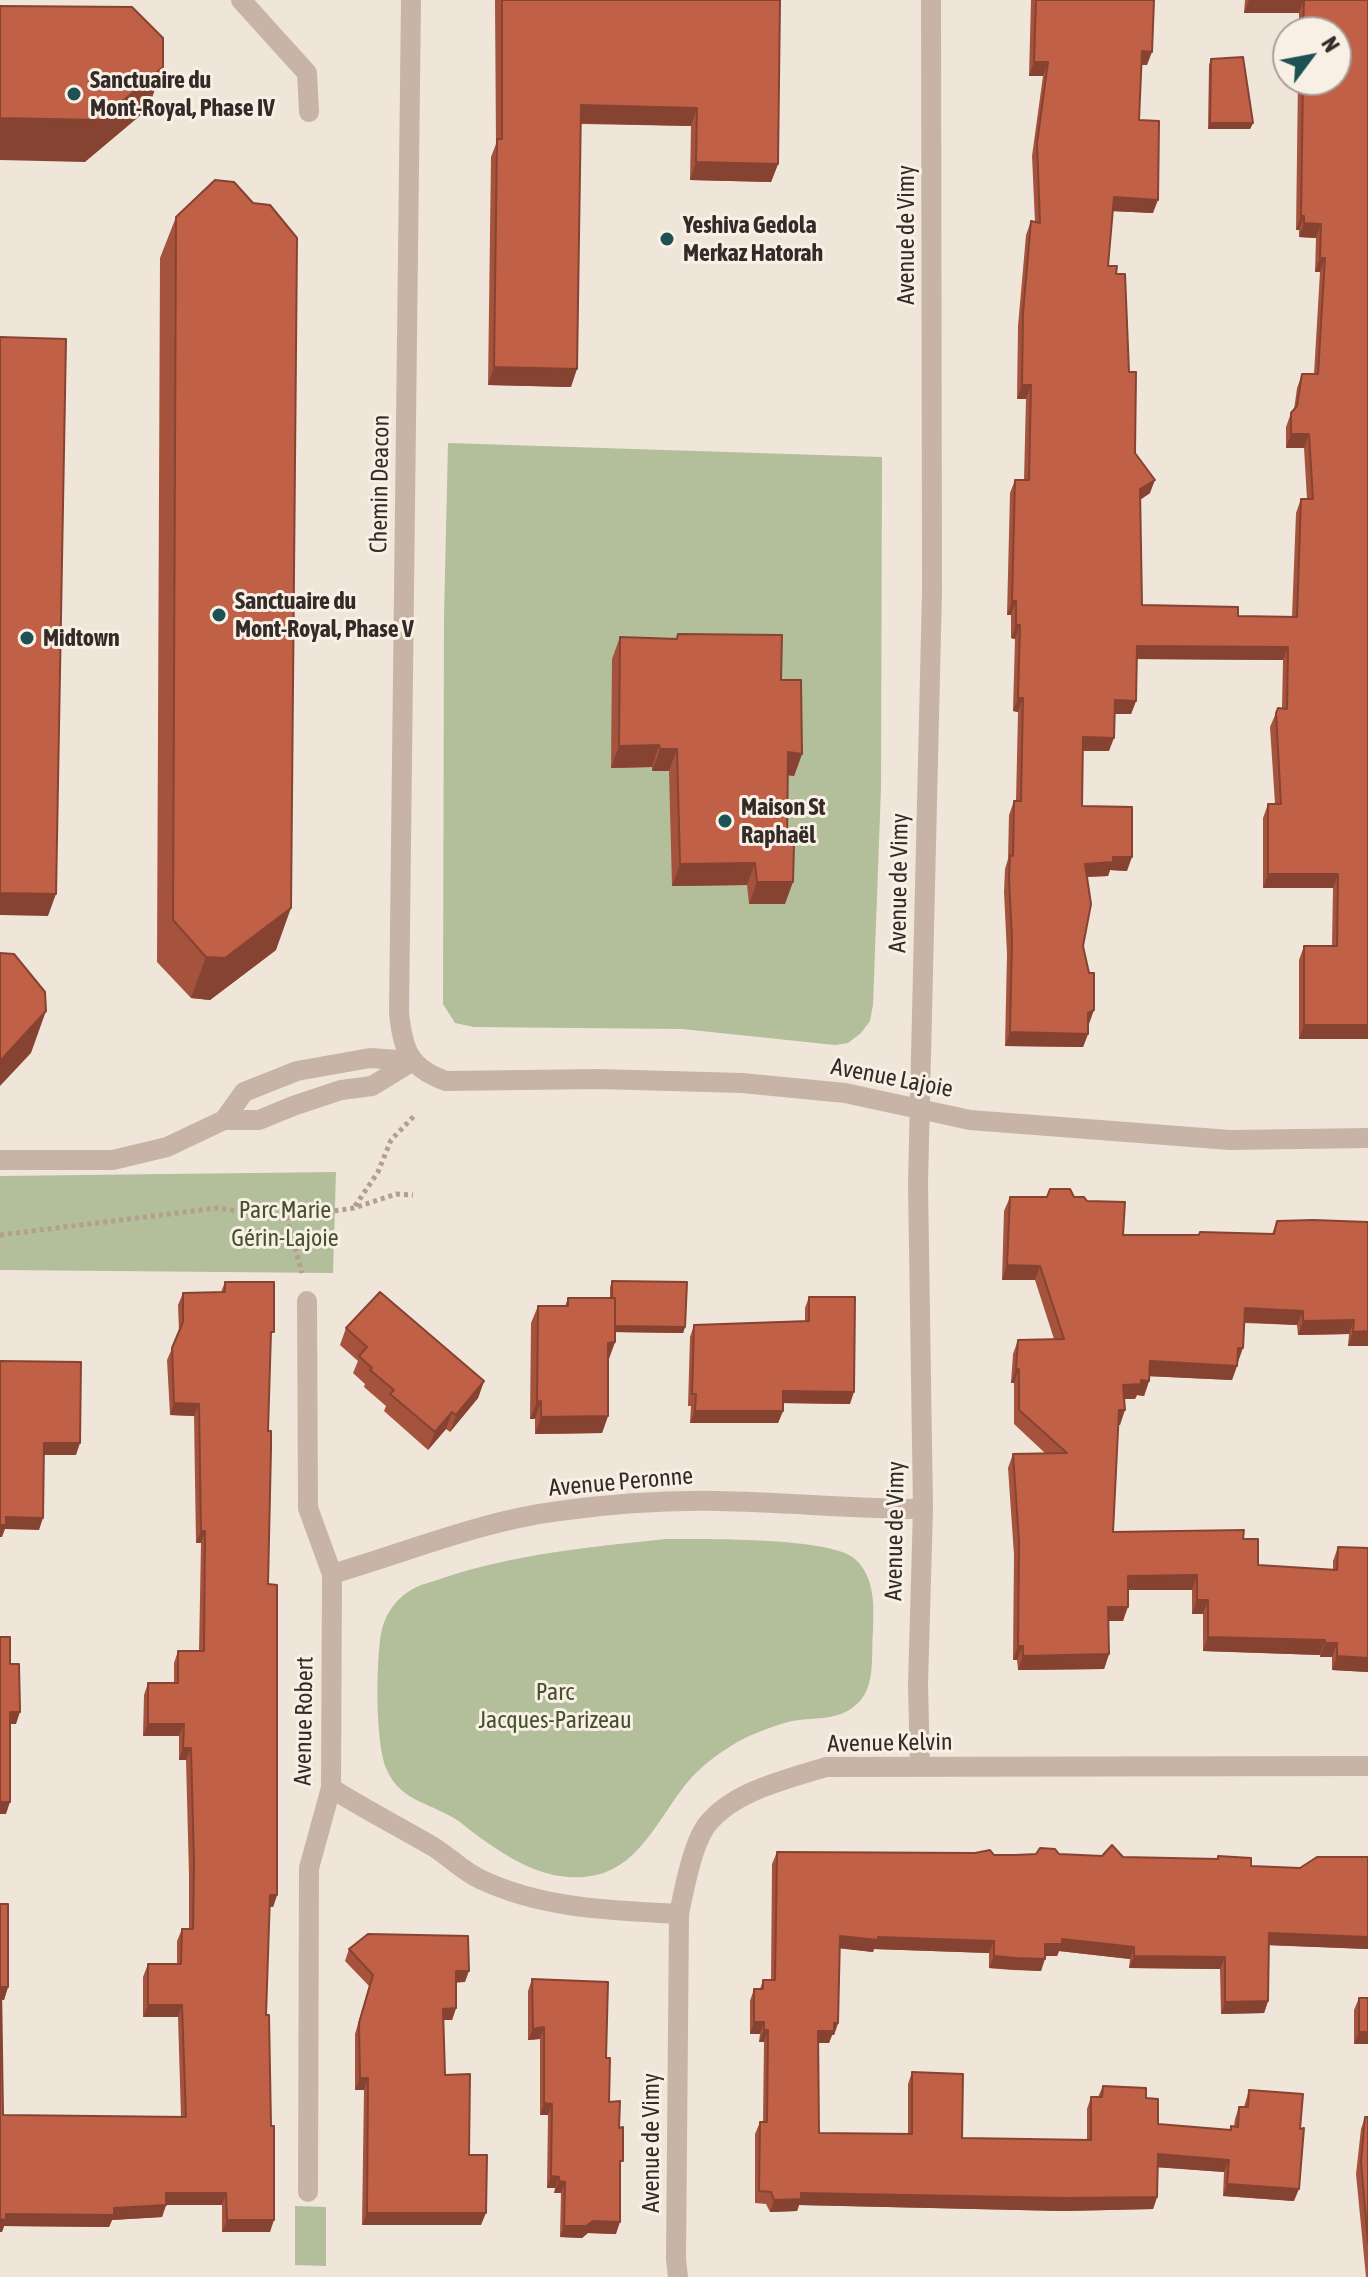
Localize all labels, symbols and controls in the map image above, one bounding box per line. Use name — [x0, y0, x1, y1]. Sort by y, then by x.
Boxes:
north arrow — [1272, 16, 1352, 96]
text: N — [1316, 32, 1345, 57]
place label: Sanctuaire du Mont-Royal, Phase IV — [90, 66, 275, 122]
marker: Sanctuaire du Mont-Royal, Phase IV — [65, 85, 83, 103]
street label: Avenue de Vimy — [892, 165, 920, 305]
place label: Yeshiva Gedola Merkaz Hatorah — [683, 211, 823, 267]
marker: Yeshiva Gedola Merkaz Hatorah — [658, 230, 676, 248]
street label: Chemin Deacon — [364, 415, 396, 553]
place label: Sanctuaire du Mont-Royal, Phase V — [235, 587, 414, 643]
marker: Sanctuaire du Mont-Royal, Phase V — [210, 606, 228, 624]
place label: Midtown — [43, 624, 120, 652]
marker: Midtown — [18, 629, 36, 647]
place label: Maison St Raphaël — [741, 793, 825, 849]
marker: Maison St Raphaël — [716, 812, 734, 830]
street label: Avenue de Vimy — [883, 813, 915, 953]
street label: Avenue Lajoie — [829, 1052, 955, 1104]
park label: Parc Marie Gérin-Lajoie — [231, 1196, 339, 1252]
street label: Avenue Peronne — [548, 1461, 694, 1503]
street label: Avenue de Vimy — [879, 1461, 911, 1601]
street label: Avenue Robert — [288, 1656, 320, 1786]
park label: Parc Jacques-Parizeau — [478, 1678, 632, 1734]
street label: Avenue Kelvin — [827, 1728, 953, 1758]
street label: Avenue de Vimy — [637, 2073, 665, 2213]

